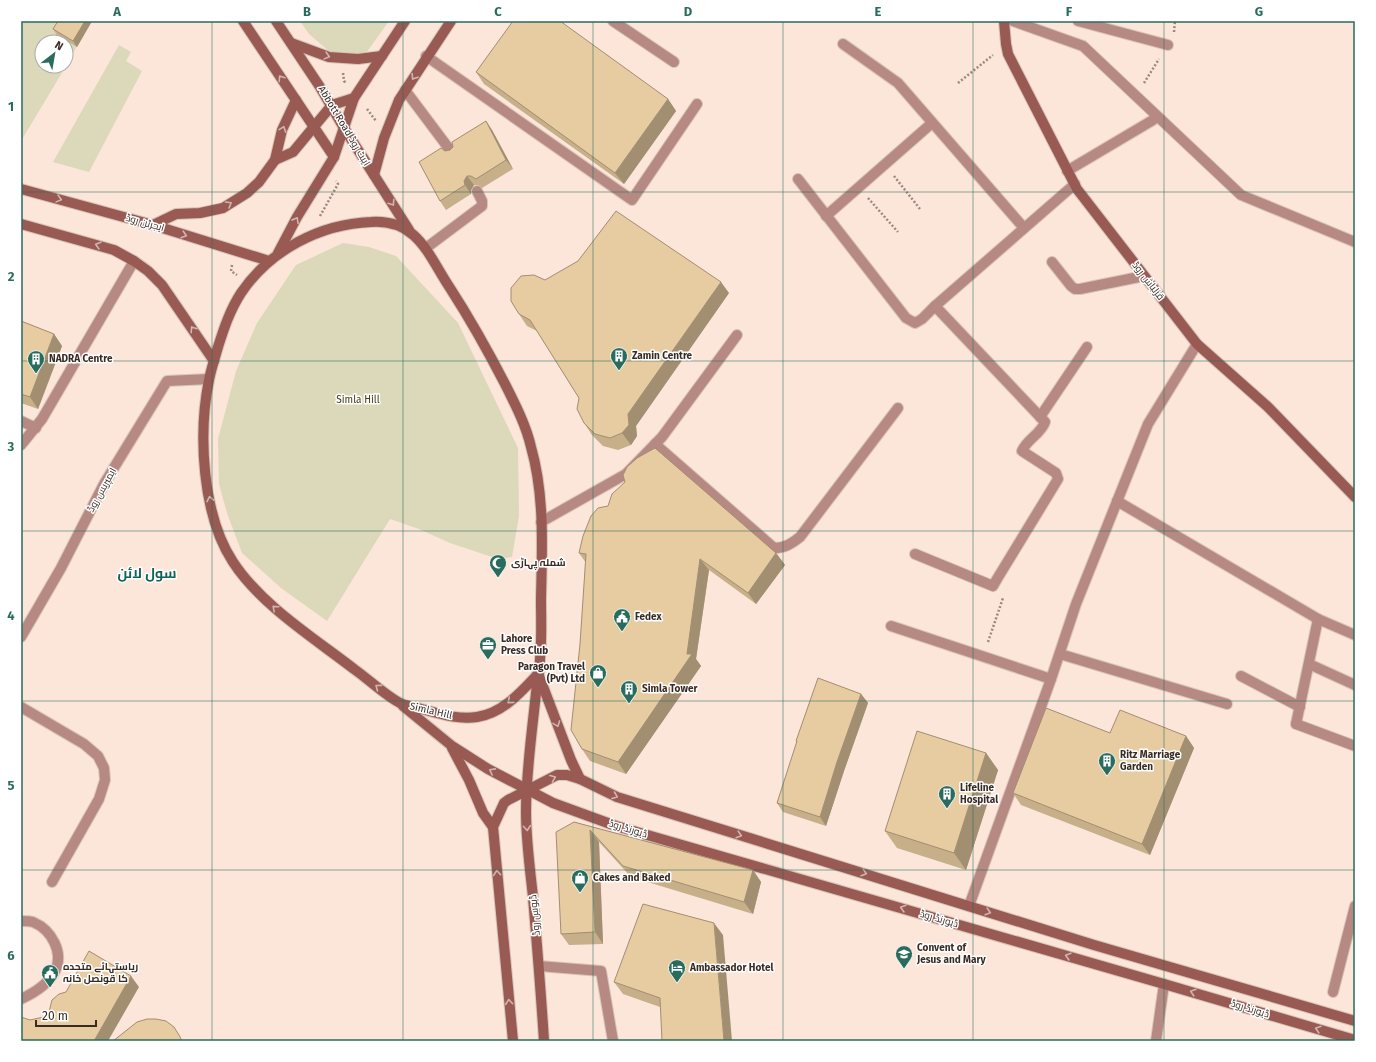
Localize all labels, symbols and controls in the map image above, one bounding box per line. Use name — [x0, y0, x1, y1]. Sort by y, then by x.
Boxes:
text: A — [112, 4, 121, 19]
text: B — [303, 4, 311, 19]
text: C — [494, 4, 502, 19]
text: D — [684, 4, 693, 19]
text: E — [875, 4, 882, 19]
text: F — [1066, 4, 1073, 19]
text: G — [1255, 4, 1263, 19]
north arrow — [34, 34, 74, 74]
text: N — [52, 38, 65, 53]
one-way arrow — [323, 51, 330, 60]
one-way arrow — [411, 73, 418, 80]
one-way arrow — [278, 75, 286, 82]
street label: Abbott Road ایبٹ روڈ — [315, 84, 373, 168]
text: 1 — [8, 99, 14, 114]
one-way arrow — [278, 126, 286, 133]
one-way arrow — [55, 194, 62, 203]
one-way arrow — [387, 199, 394, 206]
one-way arrow — [225, 202, 232, 209]
street label: ایجرٹن روڈ — [124, 212, 166, 234]
one-way arrow — [291, 217, 298, 224]
one-way arrow — [180, 230, 187, 238]
one-way arrow — [95, 242, 101, 250]
street label: قزلباش روڈ — [1129, 259, 1167, 303]
text: 2 — [8, 269, 15, 284]
one-way arrow — [191, 326, 198, 333]
building icon: Zamin Centre — [609, 346, 629, 371]
building icon: NADRA Centre — [26, 349, 46, 374]
place label: Zamin Centre — [632, 350, 693, 362]
place label: NADRA Centre — [49, 353, 113, 365]
park label: Simla Hill — [336, 394, 380, 406]
text: 3 — [7, 439, 15, 454]
street label: ایمپریس روڈ — [85, 466, 119, 514]
one-way arrow — [206, 496, 214, 502]
mosque icon: شملہ پہاڑی — [488, 553, 508, 578]
place label: شملہ پہاڑی — [511, 557, 565, 570]
district label: سول لائن — [118, 565, 176, 582]
one-way arrow — [272, 605, 280, 612]
public building icon: Fedex — [612, 607, 632, 632]
text: 4 — [7, 608, 15, 623]
place label: Fedex — [635, 611, 662, 623]
place label: Lahore Press Club — [501, 633, 548, 657]
office icon: Lahore Press Club — [478, 635, 498, 660]
place label: Paragon Travel (Pvt) Ltd — [518, 661, 585, 685]
shop icon: Paragon Travel (Pvt) Ltd — [588, 663, 608, 688]
building icon: Simla Tower — [619, 679, 639, 704]
place label: Simla Tower — [642, 683, 698, 695]
one-way arrow — [375, 685, 382, 692]
one-way arrow — [508, 697, 515, 704]
street label: Simla Hill — [409, 700, 454, 722]
one-way arrow — [552, 720, 560, 727]
place label: Ritz Marriage Garden — [1120, 749, 1181, 773]
building icon: Ritz Marriage Garden — [1097, 751, 1117, 776]
one-way arrow — [489, 769, 496, 776]
one-way arrow — [549, 774, 556, 782]
text: 5 — [8, 778, 15, 793]
place label: Lifeline Hospital — [960, 782, 998, 806]
building icon: Lifeline Hospital — [937, 784, 957, 809]
one-way arrow — [612, 792, 619, 800]
street label: ڈیورنڈ روڈ — [607, 817, 649, 841]
one-way arrow — [522, 825, 531, 831]
one-way arrow — [736, 830, 743, 839]
shop icon: Cakes and Baked — [570, 868, 590, 893]
one-way arrow — [860, 868, 867, 877]
one-way arrow — [493, 870, 502, 876]
place label: Cakes and Baked — [593, 872, 670, 884]
street label: ڈیوس روڈ — [527, 894, 543, 936]
one-way arrow — [900, 905, 906, 913]
one-way arrow — [984, 907, 991, 916]
street label: ڈیورنڈ روڈ — [918, 908, 960, 930]
place label: Convent of Jesus and Mary — [916, 942, 986, 966]
school or university icon: Convent of Jesus and Mary — [894, 944, 914, 969]
text: 6 — [7, 948, 15, 963]
one-way arrow — [1065, 952, 1072, 961]
hotel icon: Ambassador Hotel — [667, 958, 687, 983]
place label: ریاستہائے متحدہ کا قونصل خانہ — [63, 961, 138, 985]
place label: Ambassador Hotel — [689, 962, 773, 974]
public building icon: ریاستہائے متحدہ کا قونصل خانہ — [40, 963, 60, 988]
one-way arrow — [1190, 988, 1197, 997]
street label: ڈیورنڈ روڈ — [1229, 997, 1271, 1021]
one-way arrow — [505, 999, 514, 1005]
scale bar — [36, 1002, 96, 1028]
text: 20 m — [42, 1009, 68, 1023]
one-way arrow — [1314, 1025, 1321, 1034]

